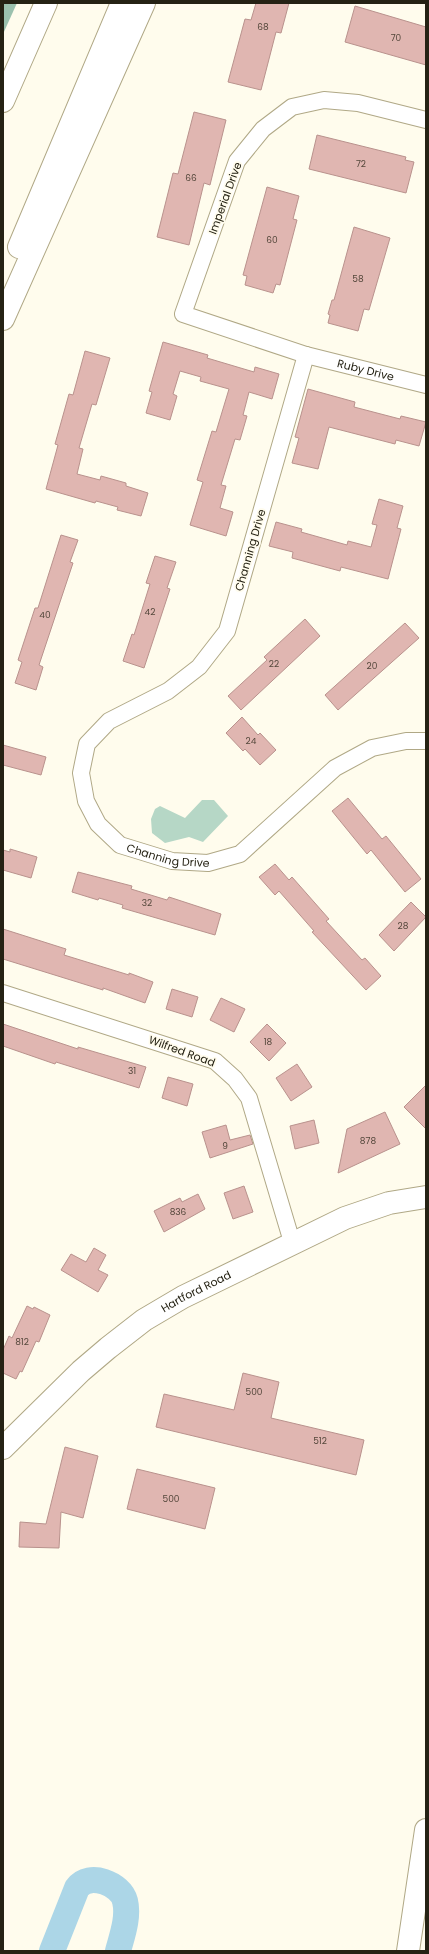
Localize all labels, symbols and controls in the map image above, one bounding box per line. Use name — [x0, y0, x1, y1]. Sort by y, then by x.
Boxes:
house number: 68 — [257, 21, 269, 33]
house number: 70 — [391, 32, 402, 44]
house number: 72 — [356, 158, 366, 170]
street label: Imperial Drive — [205, 160, 246, 236]
house number: 66 — [185, 172, 197, 184]
house number: 60 — [266, 234, 278, 246]
house number: 58 — [352, 273, 364, 285]
street label: Ruby Drive — [336, 355, 396, 385]
street label: Channing Drive — [231, 507, 269, 593]
house number: 42 — [145, 606, 155, 618]
house number: 40 — [39, 609, 51, 621]
house number: 22 — [269, 658, 279, 670]
house number: 20 — [367, 660, 378, 672]
house number: 24 — [246, 735, 257, 747]
street label: Channing Drive — [125, 839, 210, 871]
house number: 32 — [142, 897, 152, 909]
house number: 28 — [398, 920, 409, 932]
street label: Wilfred Road — [147, 1032, 217, 1070]
house number: 18 — [264, 1036, 273, 1048]
house number: 31 — [128, 1065, 136, 1077]
house number: 878 — [360, 1135, 376, 1147]
house number: 9 — [222, 1140, 228, 1152]
house number: 836 — [170, 1206, 187, 1218]
street label: Hartford Road — [158, 1267, 234, 1316]
house number: 812 — [15, 1336, 29, 1348]
house number: 500 — [246, 1386, 263, 1398]
house number: 512 — [313, 1435, 327, 1447]
house number: 500 — [163, 1493, 180, 1505]

